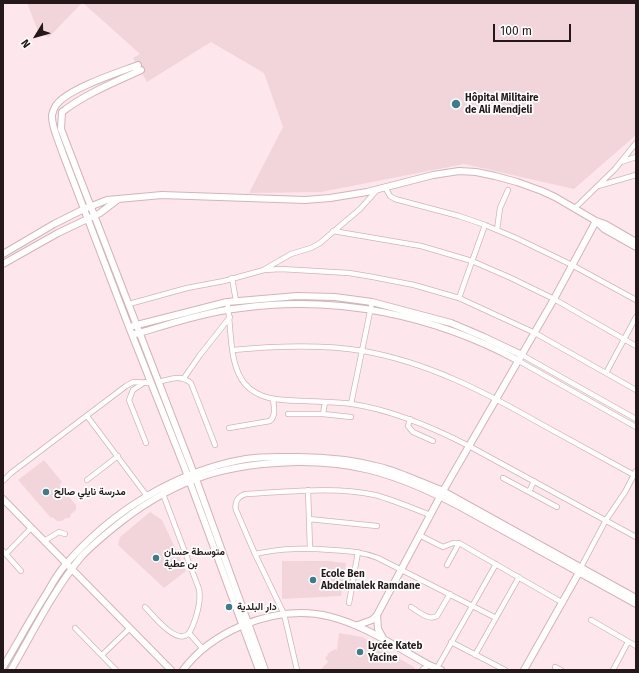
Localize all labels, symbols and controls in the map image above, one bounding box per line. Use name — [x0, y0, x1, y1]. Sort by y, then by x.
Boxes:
north arrow — [16, 16, 56, 56]
scale bar — [495, 16, 573, 42]
text: 100 m — [500, 24, 532, 38]
text: N — [19, 37, 33, 50]
place label: Hôpital Militaire de Ali Mendjeli — [465, 92, 538, 116]
marker: Hôpital Militaire de Ali Mendjeli — [450, 98, 462, 110]
place label: مدرسة نايلي صالح — [54, 486, 126, 498]
marker: مدرسة نايلي صالح — [41, 487, 51, 497]
place label: متوسطة حسان بن عطية — [164, 546, 225, 570]
marker: متوسطة حسان بن عطية — [151, 553, 161, 563]
place label: Ecole Ben Abdelmalek Ramdane — [321, 568, 420, 592]
marker: Ecole Ben Abdelmalek Ramdane — [308, 575, 318, 585]
place label: دار البلدية — [237, 601, 277, 613]
marker: دار البلدية — [224, 602, 234, 612]
place label: Lycée Kateb Yacine — [368, 640, 422, 664]
marker: Lycée Kateb Yacine — [355, 647, 365, 657]

